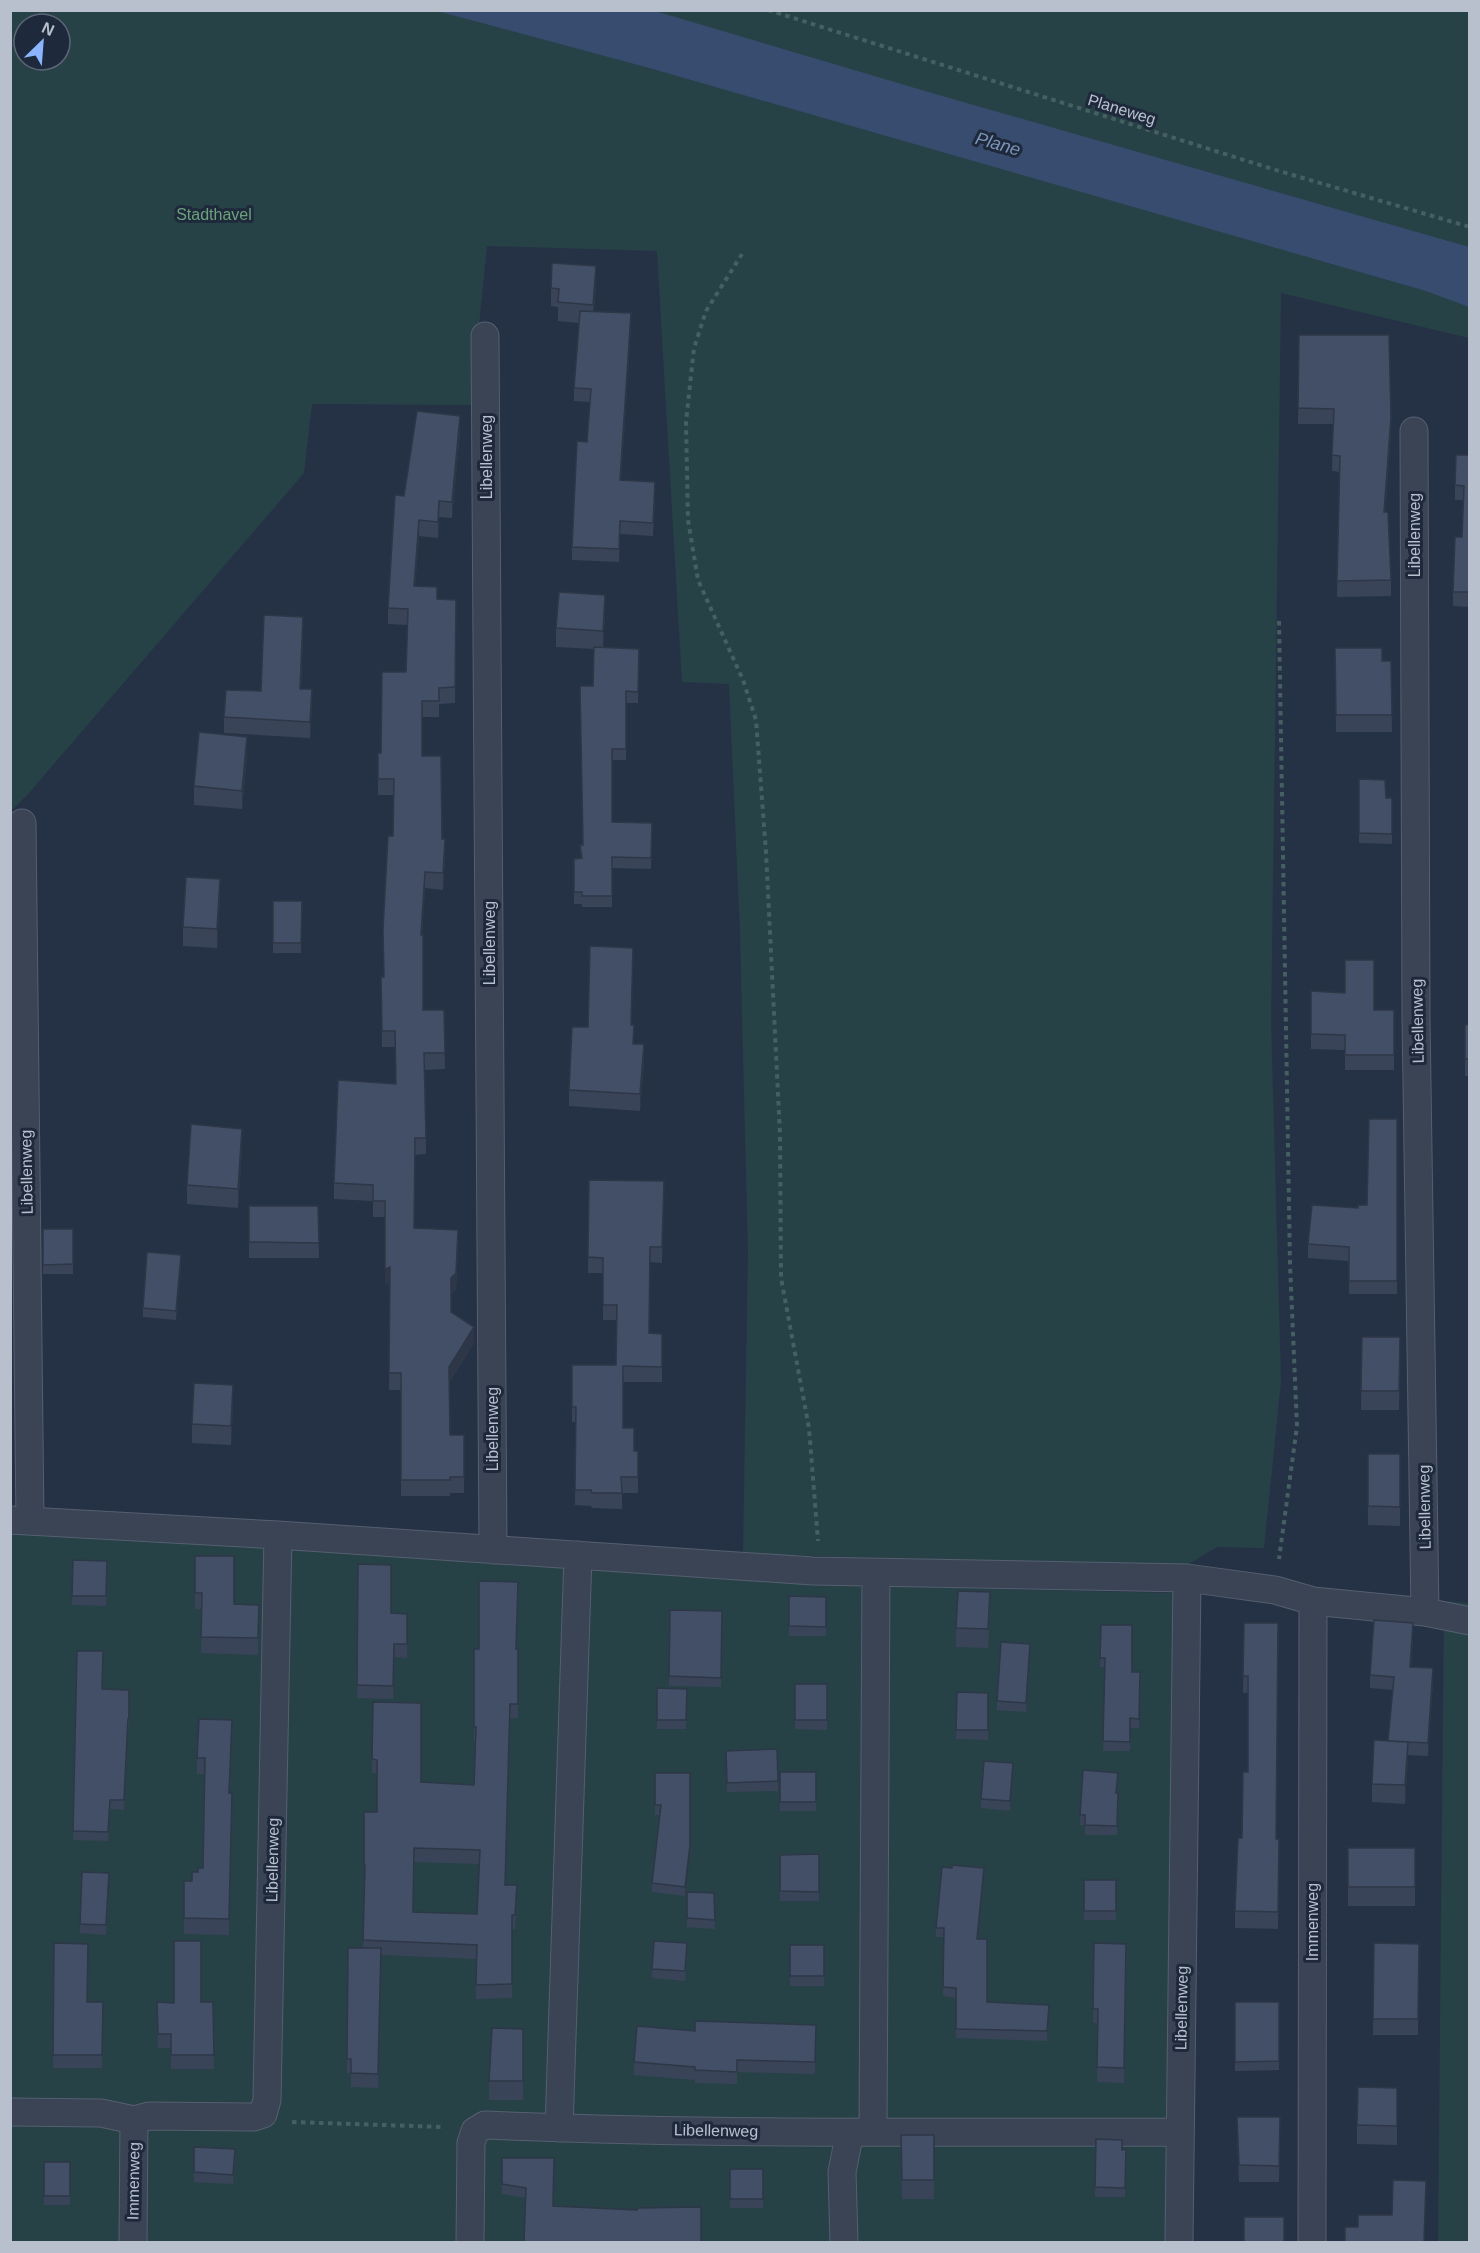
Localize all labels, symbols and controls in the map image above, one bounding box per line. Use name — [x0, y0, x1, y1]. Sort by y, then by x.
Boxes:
north arrow — [12, 12, 72, 72]
text: N — [39, 19, 57, 39]
street label: Planeweg — [1086, 91, 1158, 128]
water label: Plane — [973, 128, 1023, 160]
park label: Stadthavel — [176, 206, 252, 223]
street label: Libellenweg — [478, 415, 495, 499]
street label: Libellenweg — [1406, 493, 1423, 577]
street label: Libellenweg — [481, 901, 498, 985]
street label: Libellenweg — [1408, 979, 1427, 1063]
street label: Libellenweg — [17, 1130, 36, 1214]
street label: Libellenweg — [484, 1387, 501, 1471]
street label: Libellenweg — [1415, 1465, 1434, 1549]
street label: Libellenweg — [263, 1818, 282, 1902]
street label: Immenweg — [1304, 1883, 1321, 1961]
street label: Libellenweg — [1172, 1966, 1191, 2050]
street label: Libellenweg — [674, 2121, 758, 2140]
street label: Immenweg — [124, 2142, 143, 2220]

